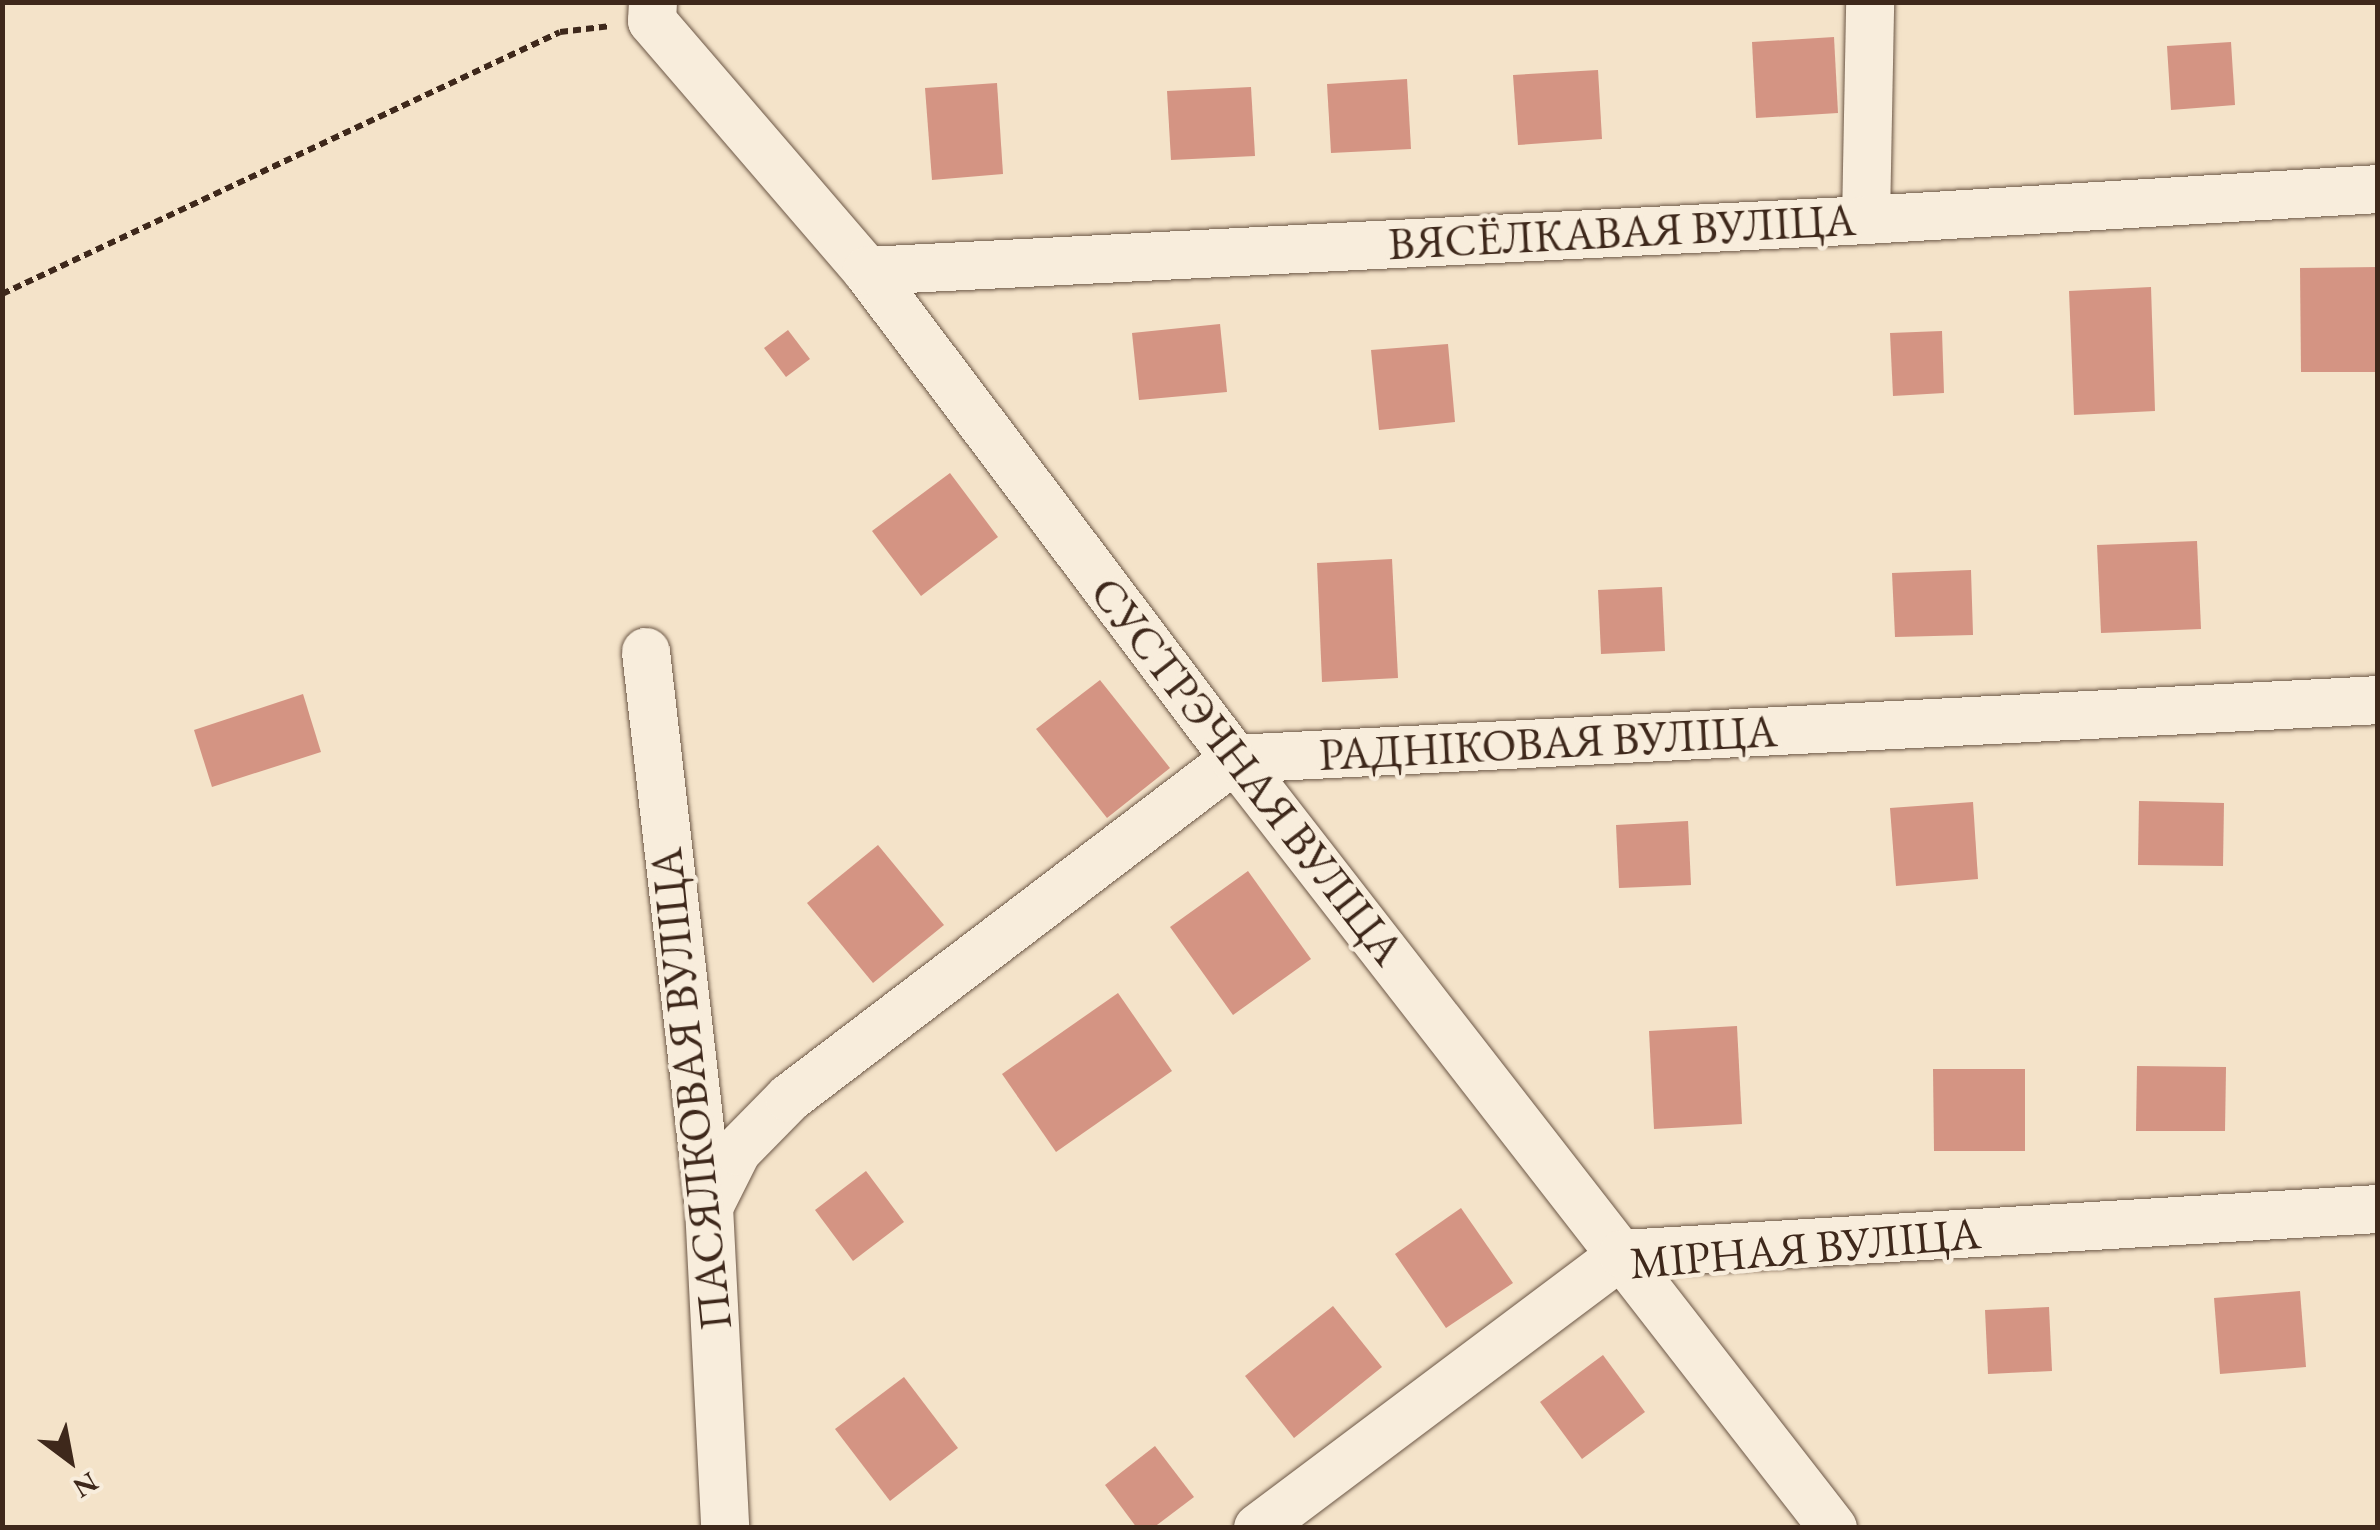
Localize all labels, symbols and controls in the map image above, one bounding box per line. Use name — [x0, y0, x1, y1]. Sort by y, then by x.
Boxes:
street label: ВЯСЁЛКАВАЯ ВУЛІЦА — [1387, 193, 1857, 271]
street label: СУСТРЭЧНАЯ ВУЛІЦА — [1079, 566, 1415, 976]
street label: РАДНІКОВАЯ ВУЛІЦА — [1317, 704, 1779, 782]
street label: ПАСЯЛКОВАЯ ВУЛІЦА — [639, 845, 743, 1333]
street label: МІРНАЯ ВУЛІЦА — [1627, 1206, 1983, 1290]
north arrow — [20, 1410, 120, 1510]
text: N — [67, 1464, 105, 1507]

